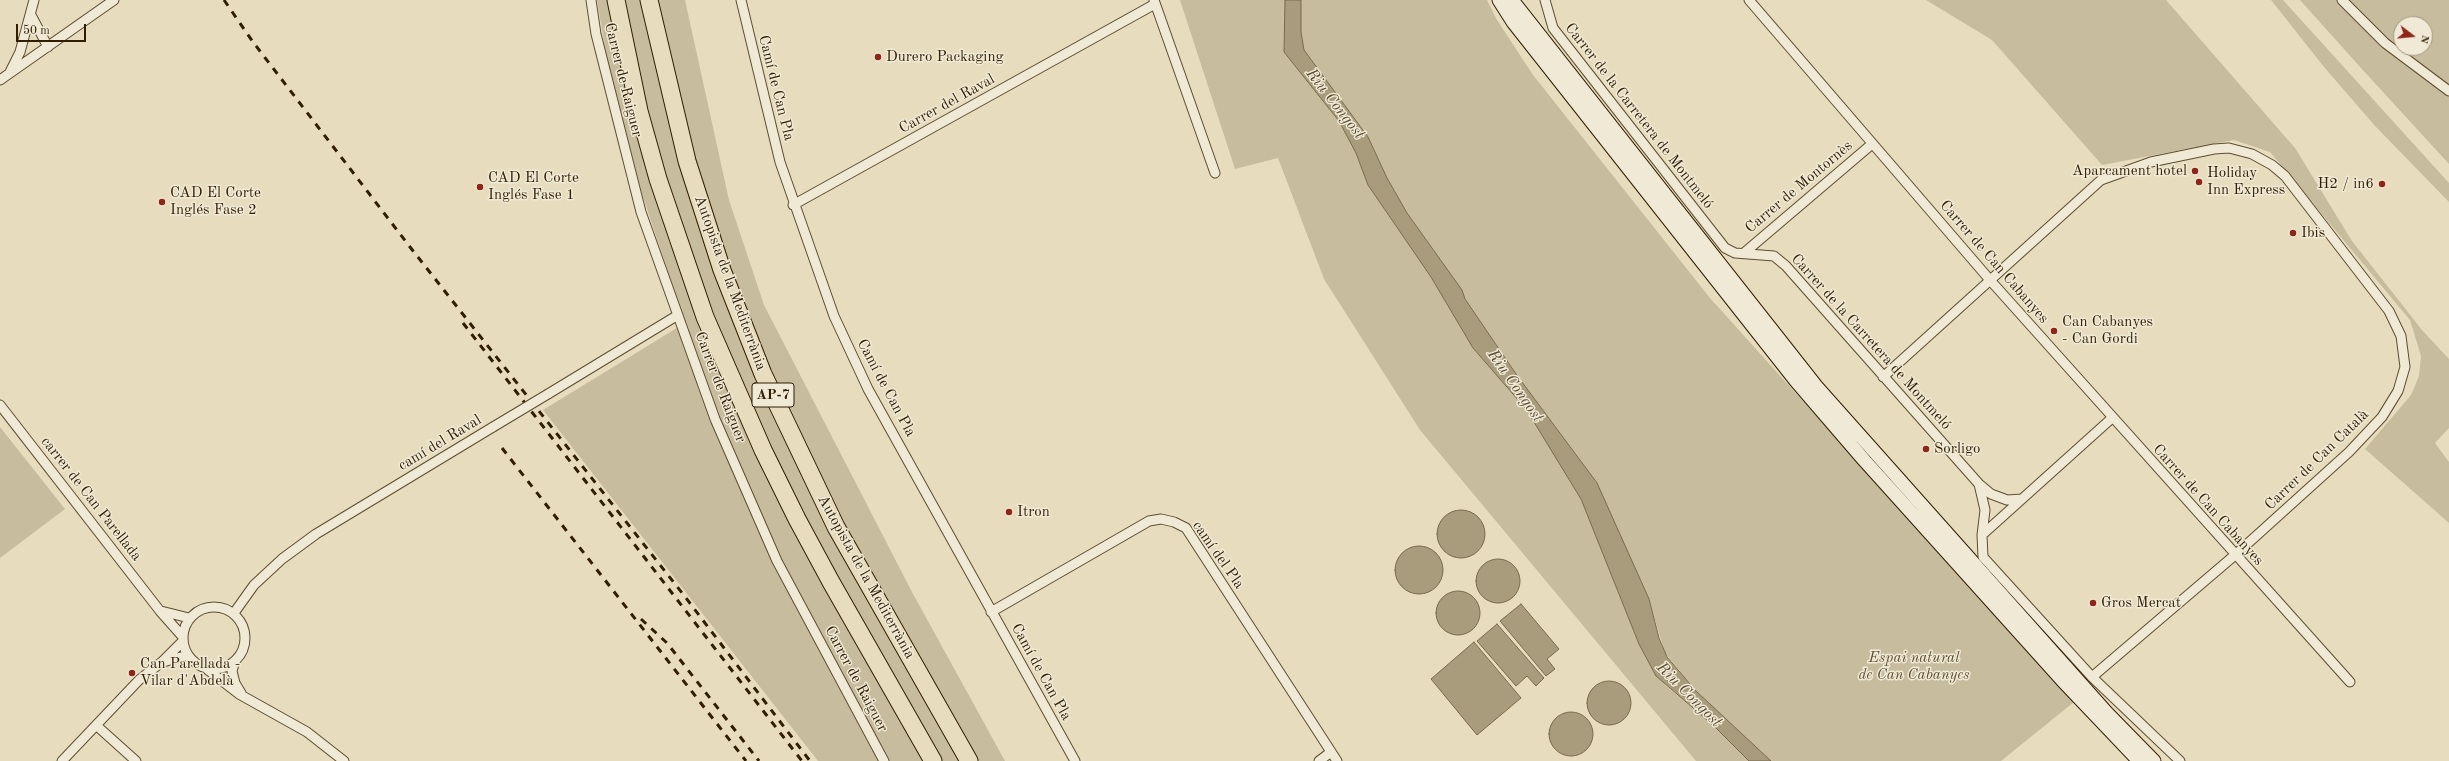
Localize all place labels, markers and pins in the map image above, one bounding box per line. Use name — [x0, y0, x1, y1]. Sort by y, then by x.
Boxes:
place label: Durero Packaging — [886, 48, 1004, 66]
marker: Durero Packaging — [873, 52, 883, 62]
place label: Aparcament hotel — [2072, 162, 2187, 180]
place label: Holiday Inn Express — [2207, 164, 2285, 199]
marker: Aparcament hotel — [2190, 166, 2200, 176]
place label: CAD El Corte Inglés Fase 1 — [488, 169, 579, 204]
place label: H2 / in6 — [2317, 175, 2374, 193]
marker: Holiday Inn Express — [2194, 177, 2204, 187]
marker: H2 / in6 — [2377, 179, 2387, 189]
marker: CAD El Corte Inglés Fase 1 — [475, 182, 485, 192]
place label: CAD El Corte Inglés Fase 2 — [170, 184, 261, 219]
marker: CAD El Corte Inglés Fase 2 — [157, 197, 167, 207]
place label: Ibis — [2301, 224, 2325, 242]
marker: Ibis — [2288, 228, 2298, 238]
place label: Can Cabanyes - Can Gordi — [2062, 313, 2153, 348]
marker: Can Cabanyes - Can Gordi — [2049, 326, 2059, 336]
place label: Sorligo — [1934, 440, 1981, 458]
marker: Sorligo — [1921, 444, 1931, 454]
place label: Itron — [1017, 503, 1050, 521]
marker: Itron — [1004, 507, 1014, 517]
place label: Gros Mercat — [2101, 594, 2181, 612]
marker: Gros Mercat — [2088, 598, 2098, 608]
place label: Can Parellada - Vilar d'Abdelà — [140, 655, 240, 690]
marker: Can Parellada - Vilar d'Abdelà — [127, 668, 137, 678]

